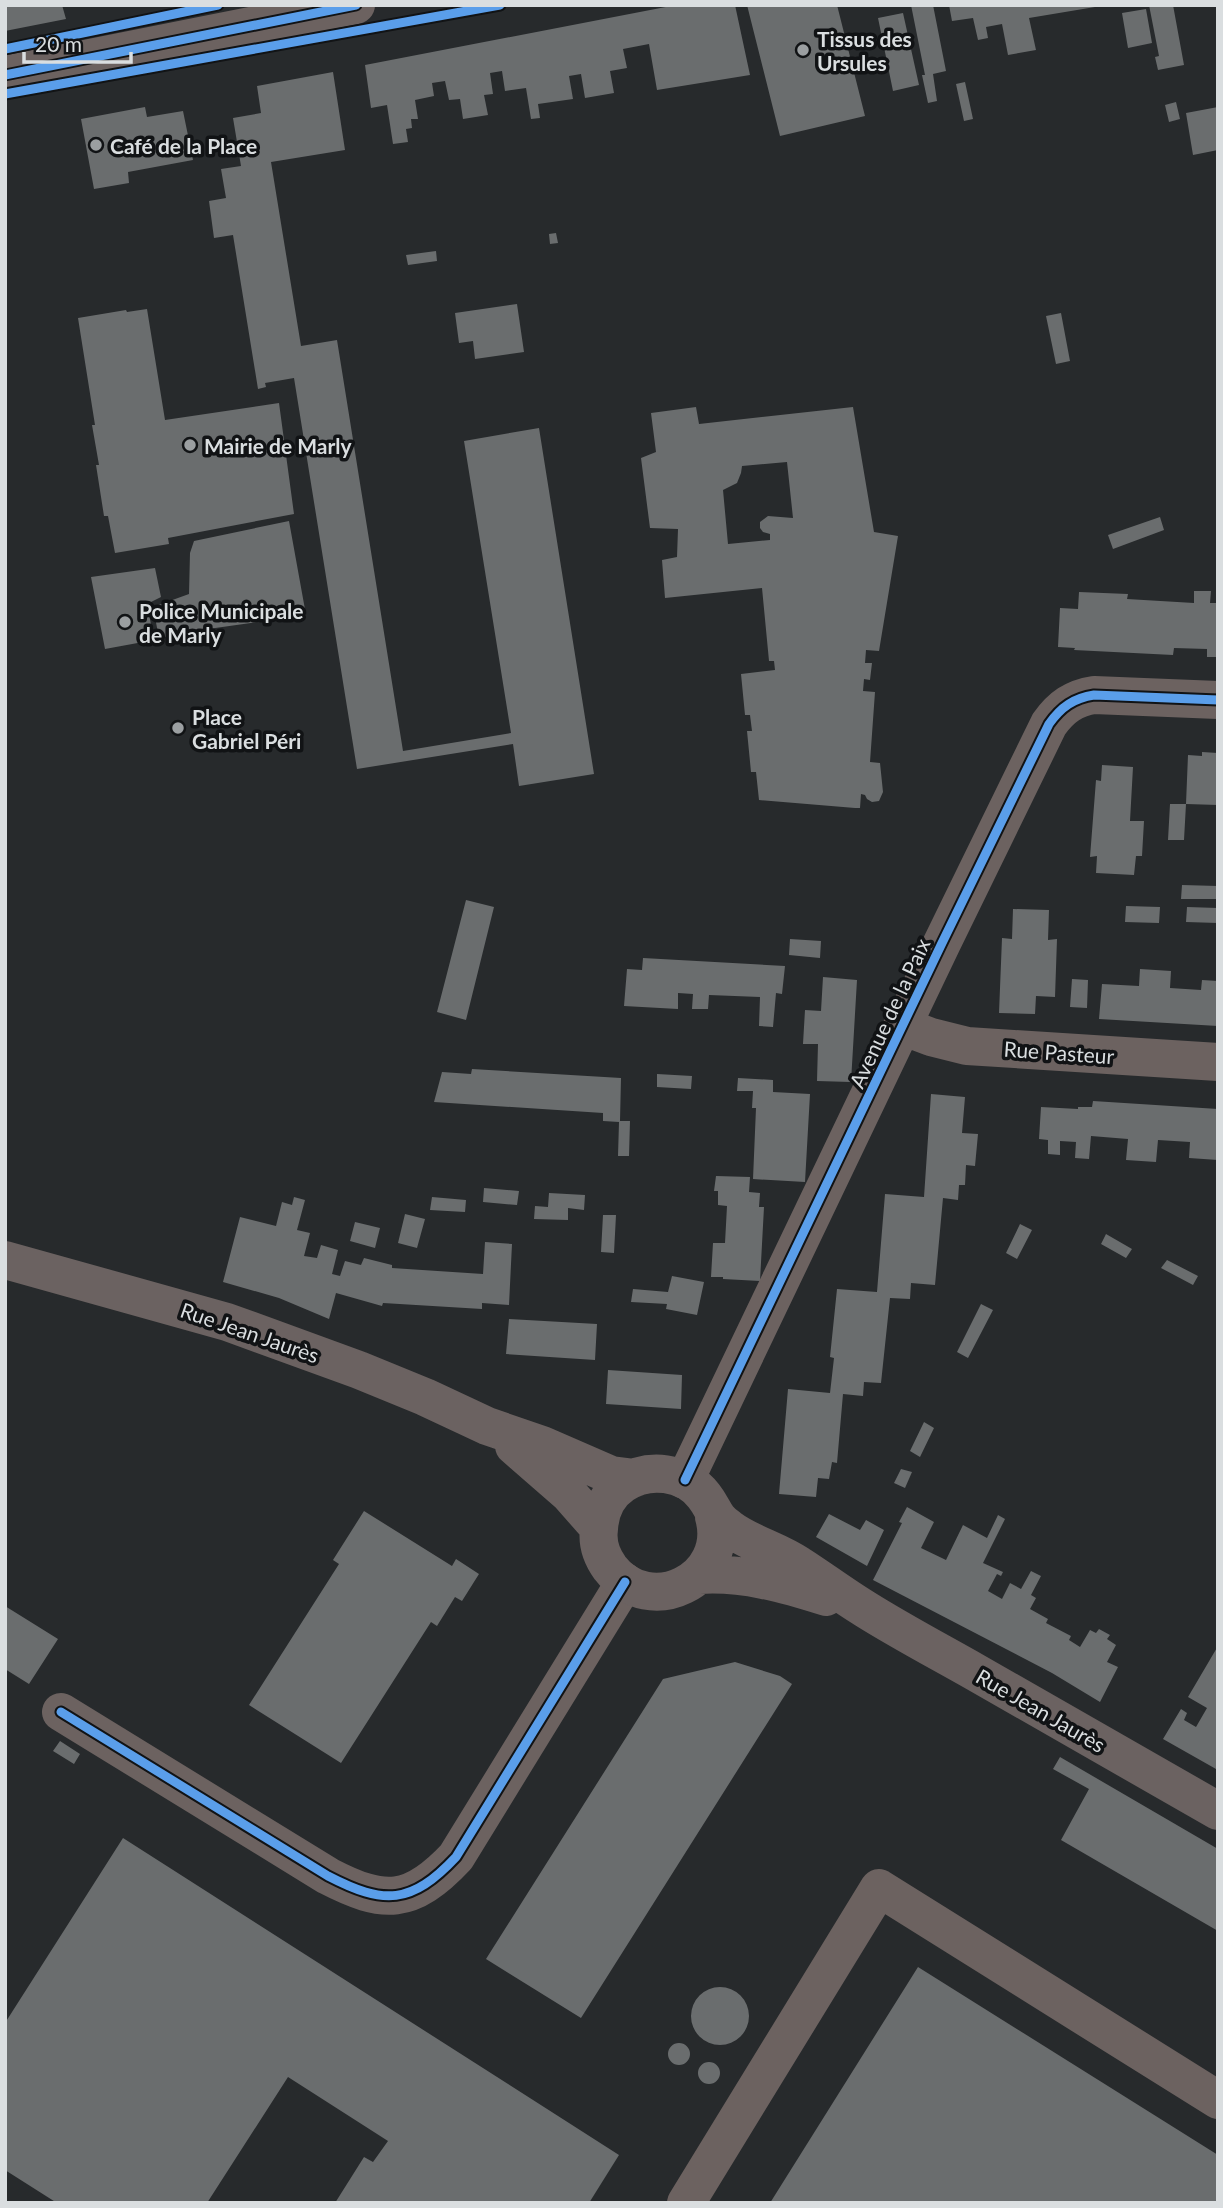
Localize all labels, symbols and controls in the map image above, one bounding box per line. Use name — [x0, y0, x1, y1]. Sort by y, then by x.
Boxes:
scale bar — [24, 21, 131, 65]
place label: Tissus des Ursules — [817, 26, 912, 75]
text: 20 m — [35, 31, 82, 56]
marker: Tissus des Ursules — [795, 42, 811, 58]
place label: Café de la Place — [110, 133, 257, 158]
marker: Café de la Place — [88, 137, 104, 153]
place label: Mairie de Marly — [204, 433, 353, 458]
marker: Mairie de Marly — [182, 437, 198, 453]
place label: Police Municipale de Marly — [139, 598, 304, 647]
marker: Police Municipale de Marly — [117, 614, 133, 630]
place label: Place Gabriel Péri — [192, 704, 301, 753]
marker: Place Gabriel Péri — [170, 720, 186, 736]
street label: Avenue de la Paix — [843, 934, 935, 1092]
street label: Rue Pasteur — [1003, 1036, 1115, 1068]
street label: Rue Jean Jaurès — [177, 1297, 323, 1367]
street label: Rue Jean Jaurès — [972, 1663, 1110, 1757]

